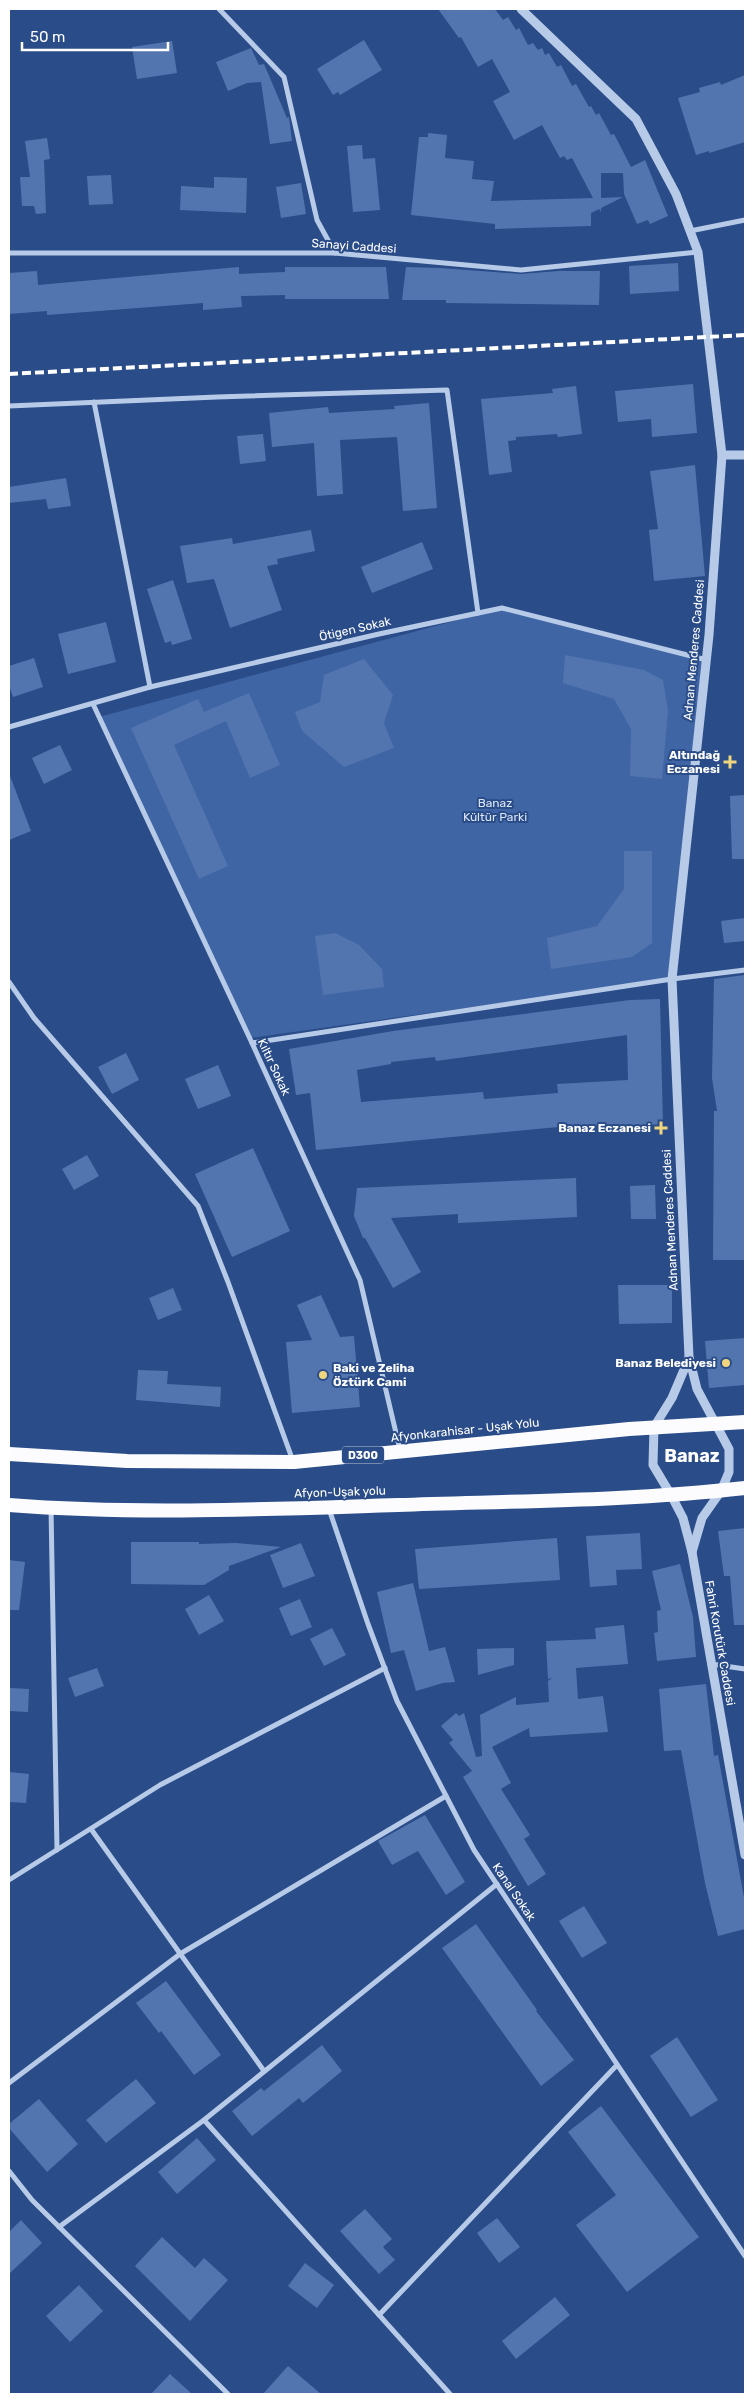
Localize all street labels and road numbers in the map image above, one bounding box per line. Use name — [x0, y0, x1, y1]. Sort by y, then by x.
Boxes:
street label: Sanayi Caddesi — [311, 236, 397, 256]
street label: Adnan Menderes Caddesi — [681, 579, 707, 721]
street label: Ötigen Sokak — [318, 614, 393, 644]
street label: Kıltır Sokak — [255, 1036, 294, 1098]
street label: Adnan Menderes Caddesi — [659, 1149, 681, 1291]
street label: Afyonkarahisar - Uşak Yolu — [390, 1415, 540, 1445]
road number: D300 — [342, 1446, 384, 1464]
street label: Afyon-Uşak yolu — [294, 1483, 386, 1501]
street label: Fahri Korutürk Caddesi — [702, 1579, 738, 1707]
street label: Kanal Sokak — [490, 1860, 539, 1924]

